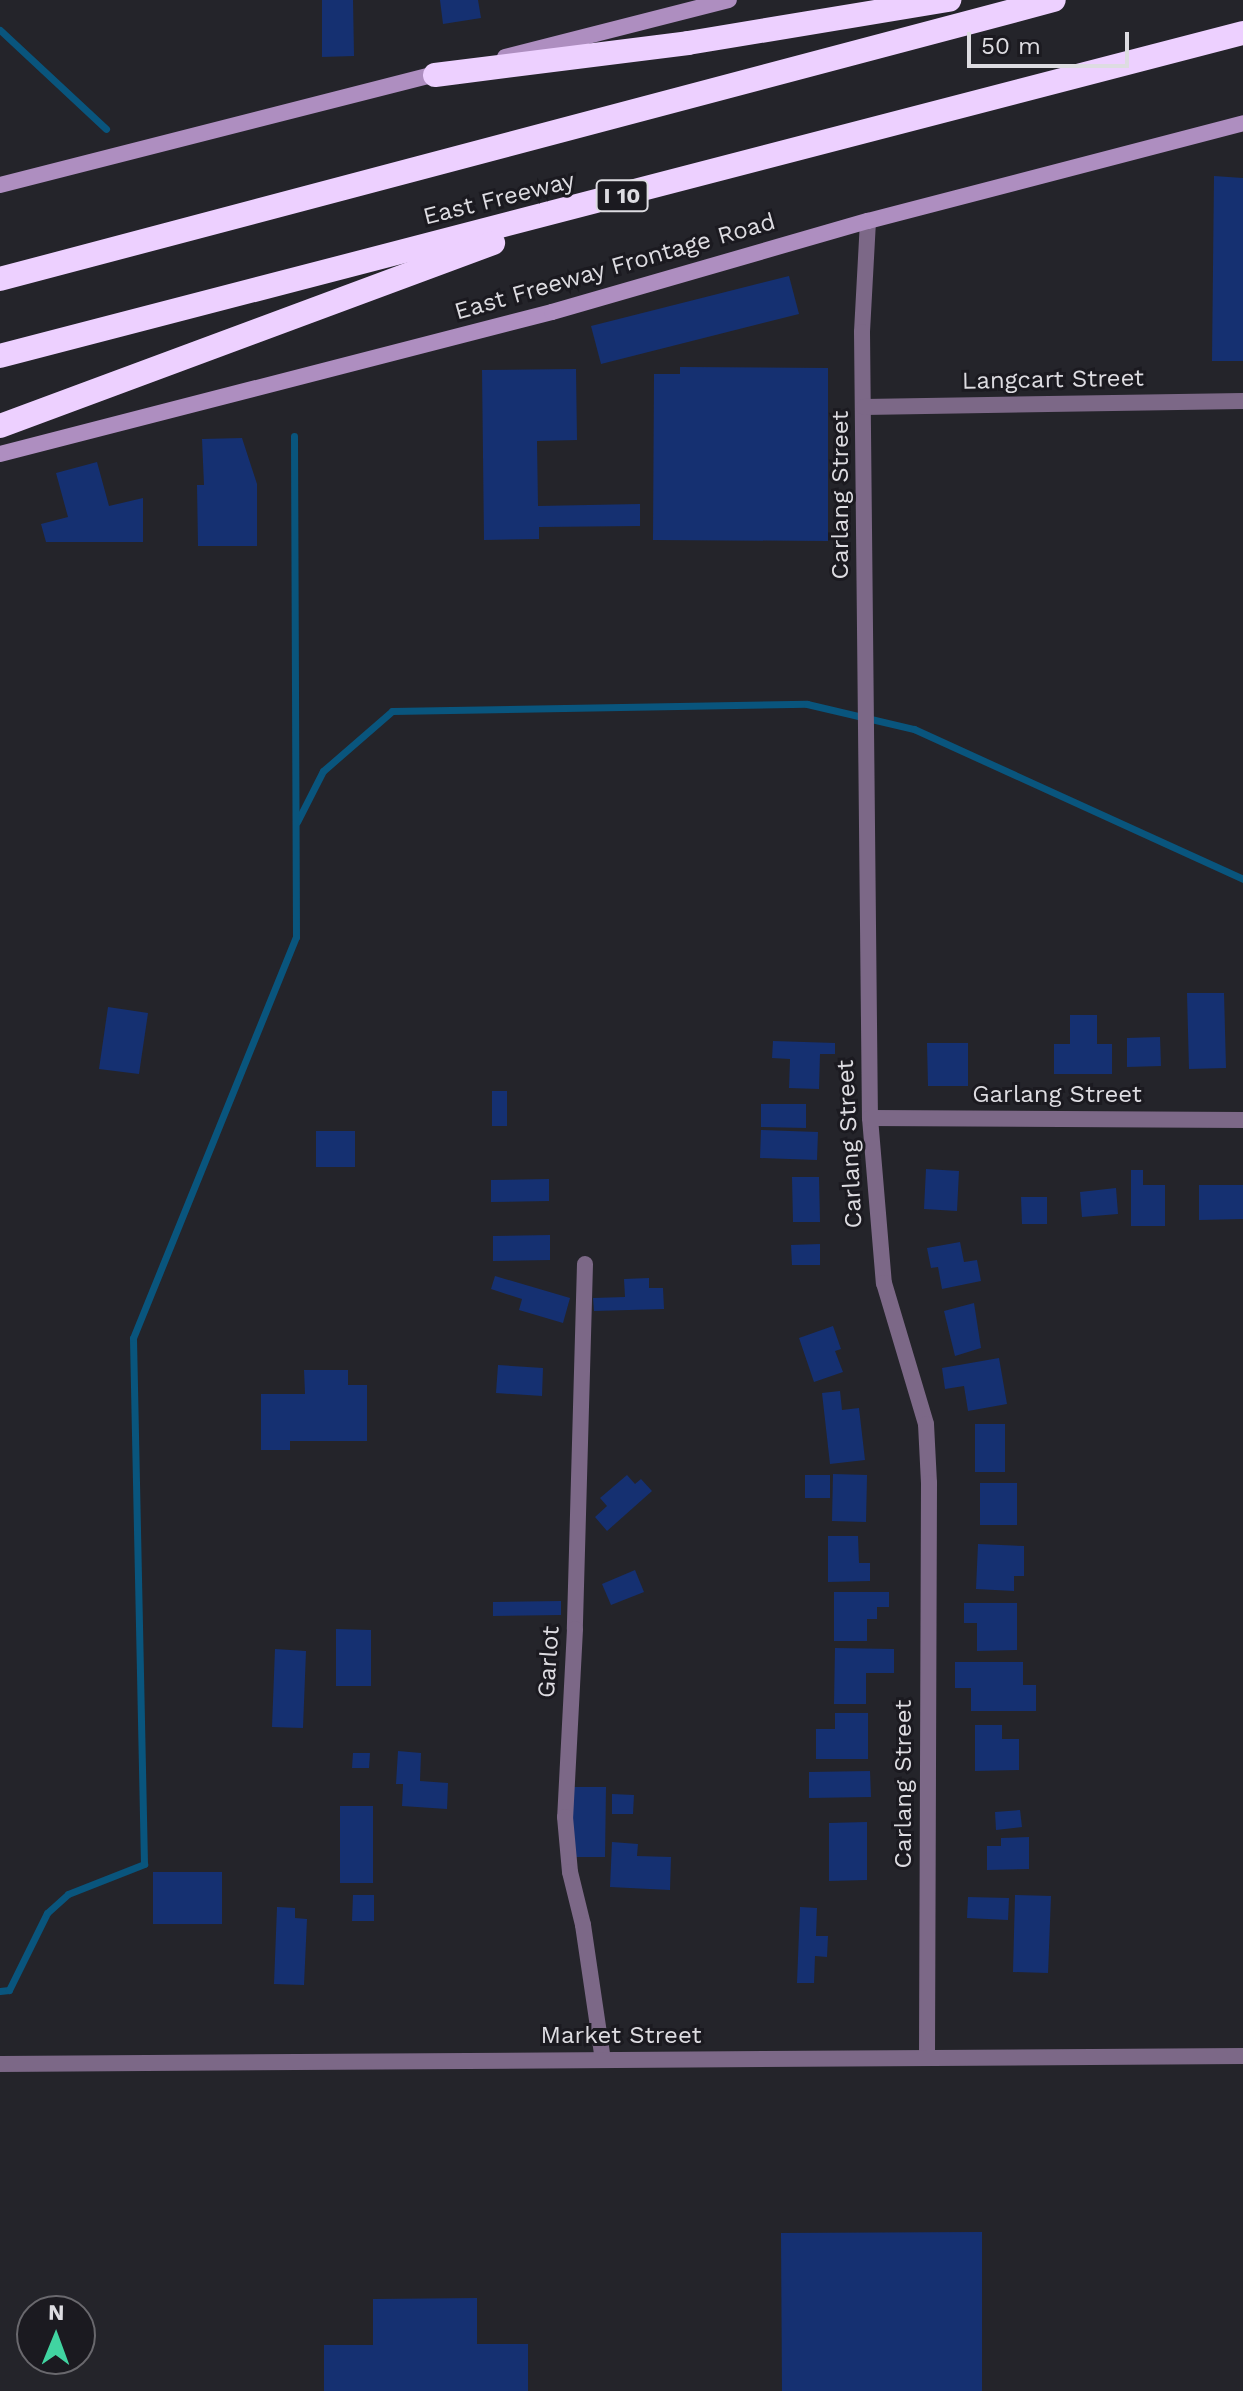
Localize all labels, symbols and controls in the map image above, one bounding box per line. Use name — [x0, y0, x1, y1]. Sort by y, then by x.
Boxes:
scale bar — [971, 16, 1133, 66]
text: 50 m — [981, 32, 1041, 60]
street label: East Freeway — [420, 166, 578, 232]
road number: I 10 — [594, 178, 650, 214]
street label: East Freeway Frontage Road — [451, 207, 779, 327]
street label: Langcart Street — [962, 364, 1144, 396]
street label: Carlang Street — [827, 411, 855, 579]
street label: Carlang Street — [831, 1059, 869, 1229]
street label: Garlang Street — [972, 1081, 1142, 1109]
street label: Garlot — [532, 1625, 566, 1699]
street label: Carlang Street — [890, 1700, 918, 1868]
street label: Market Street — [541, 2022, 701, 2050]
north arrow — [16, 2295, 96, 2375]
text: N — [48, 2300, 65, 2325]

